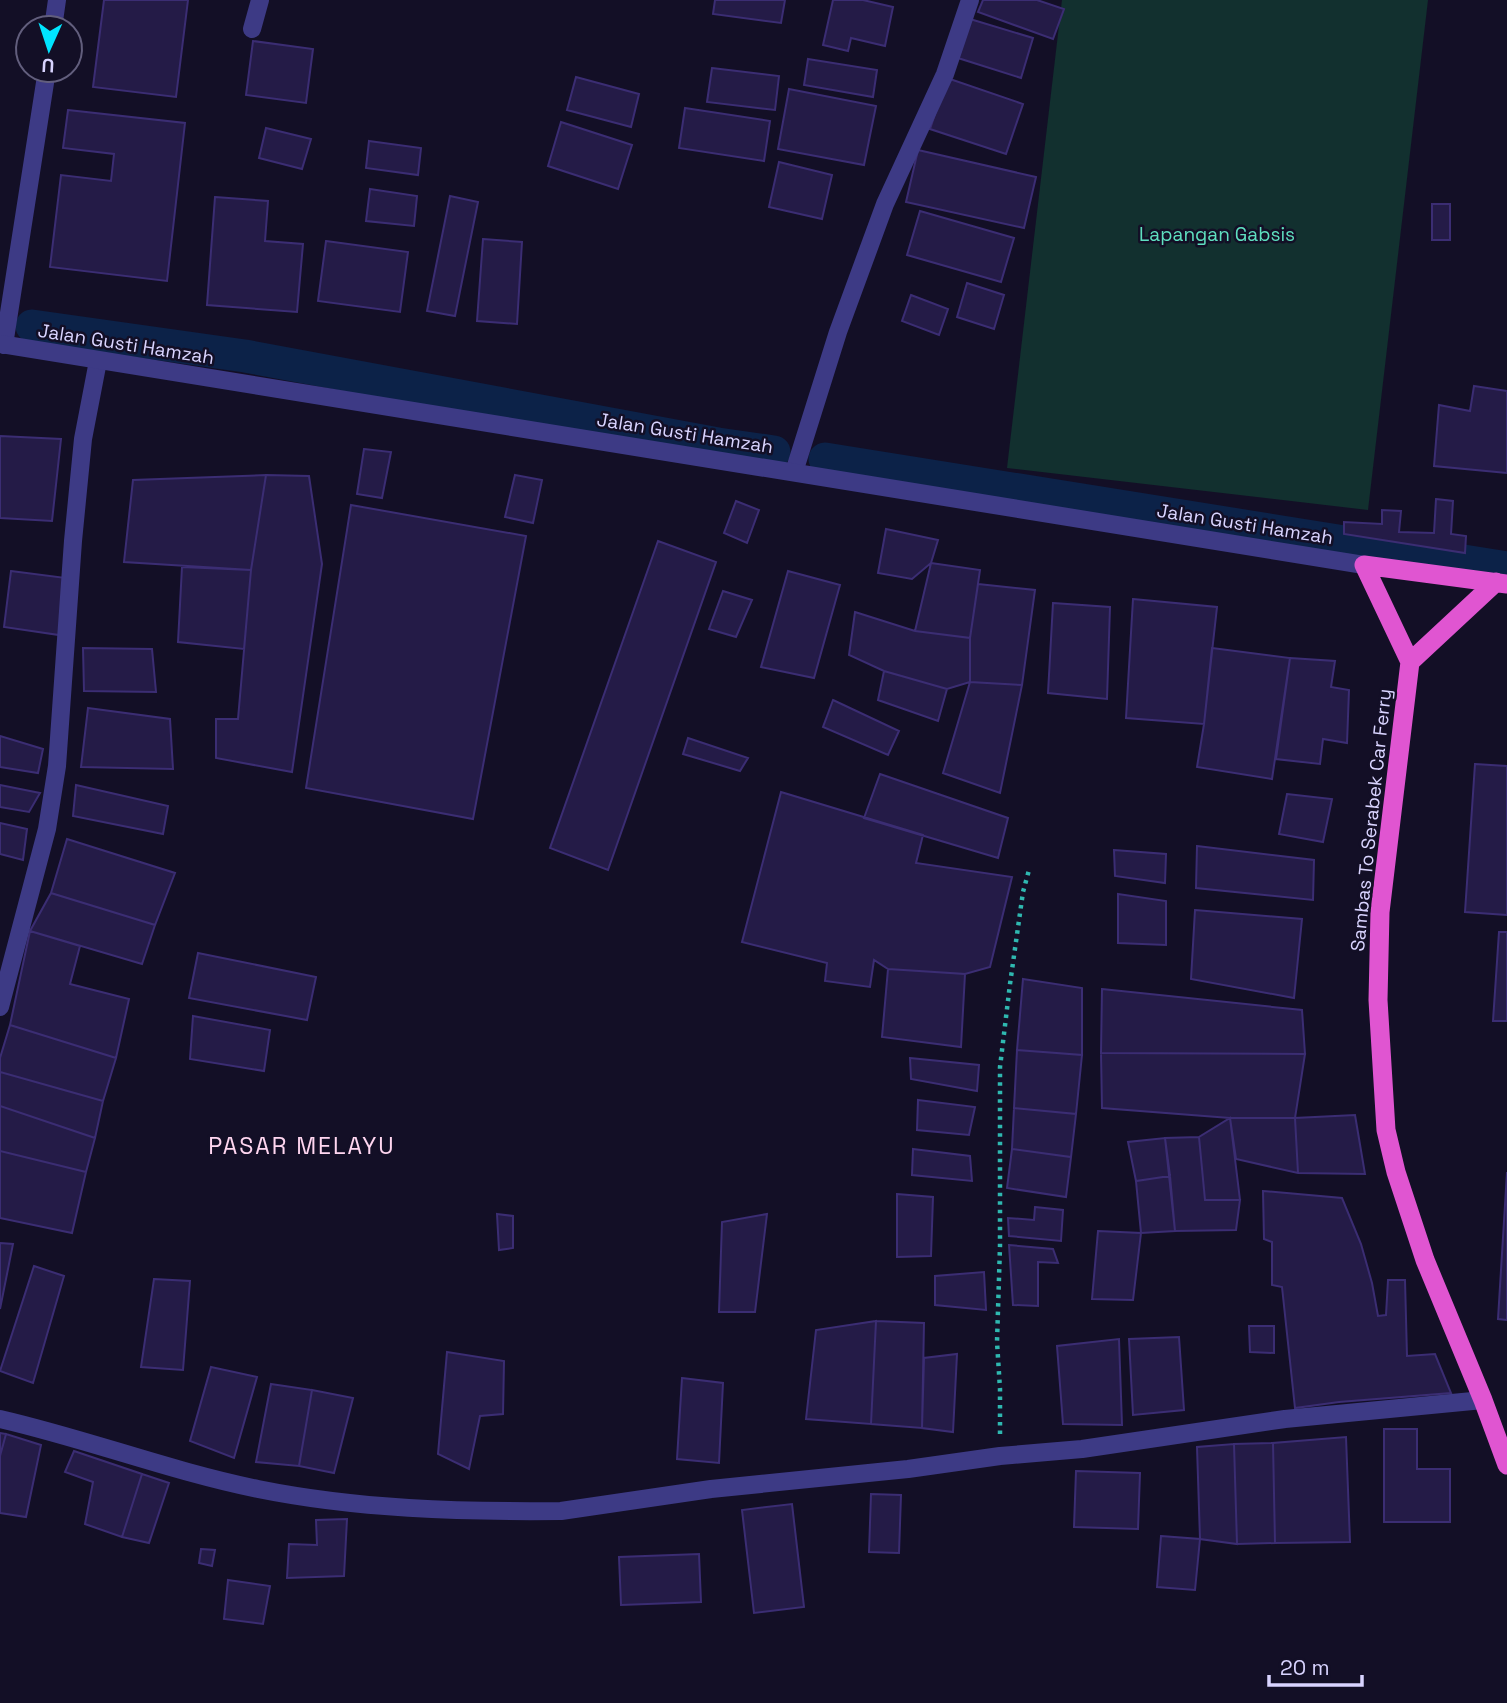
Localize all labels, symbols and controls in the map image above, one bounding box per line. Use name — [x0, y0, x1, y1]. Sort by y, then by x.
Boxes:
north arrow — [14, 14, 84, 84]
text: U — [41, 53, 55, 78]
park label: Lapangan Gabsis — [1139, 222, 1295, 247]
street label: Jalan Gusti Hamzah — [36, 318, 216, 370]
street label: Jalan Gusti Hamzah — [595, 407, 775, 459]
street label: Jalan Gusti Hamzah — [1155, 498, 1335, 550]
street label: Sambas To Serabek Car Ferry — [1345, 687, 1397, 953]
district label: PASAR MELAYU — [208, 1131, 396, 1161]
scale bar — [1269, 1644, 1362, 1688]
text: 20 m — [1280, 1654, 1330, 1681]

